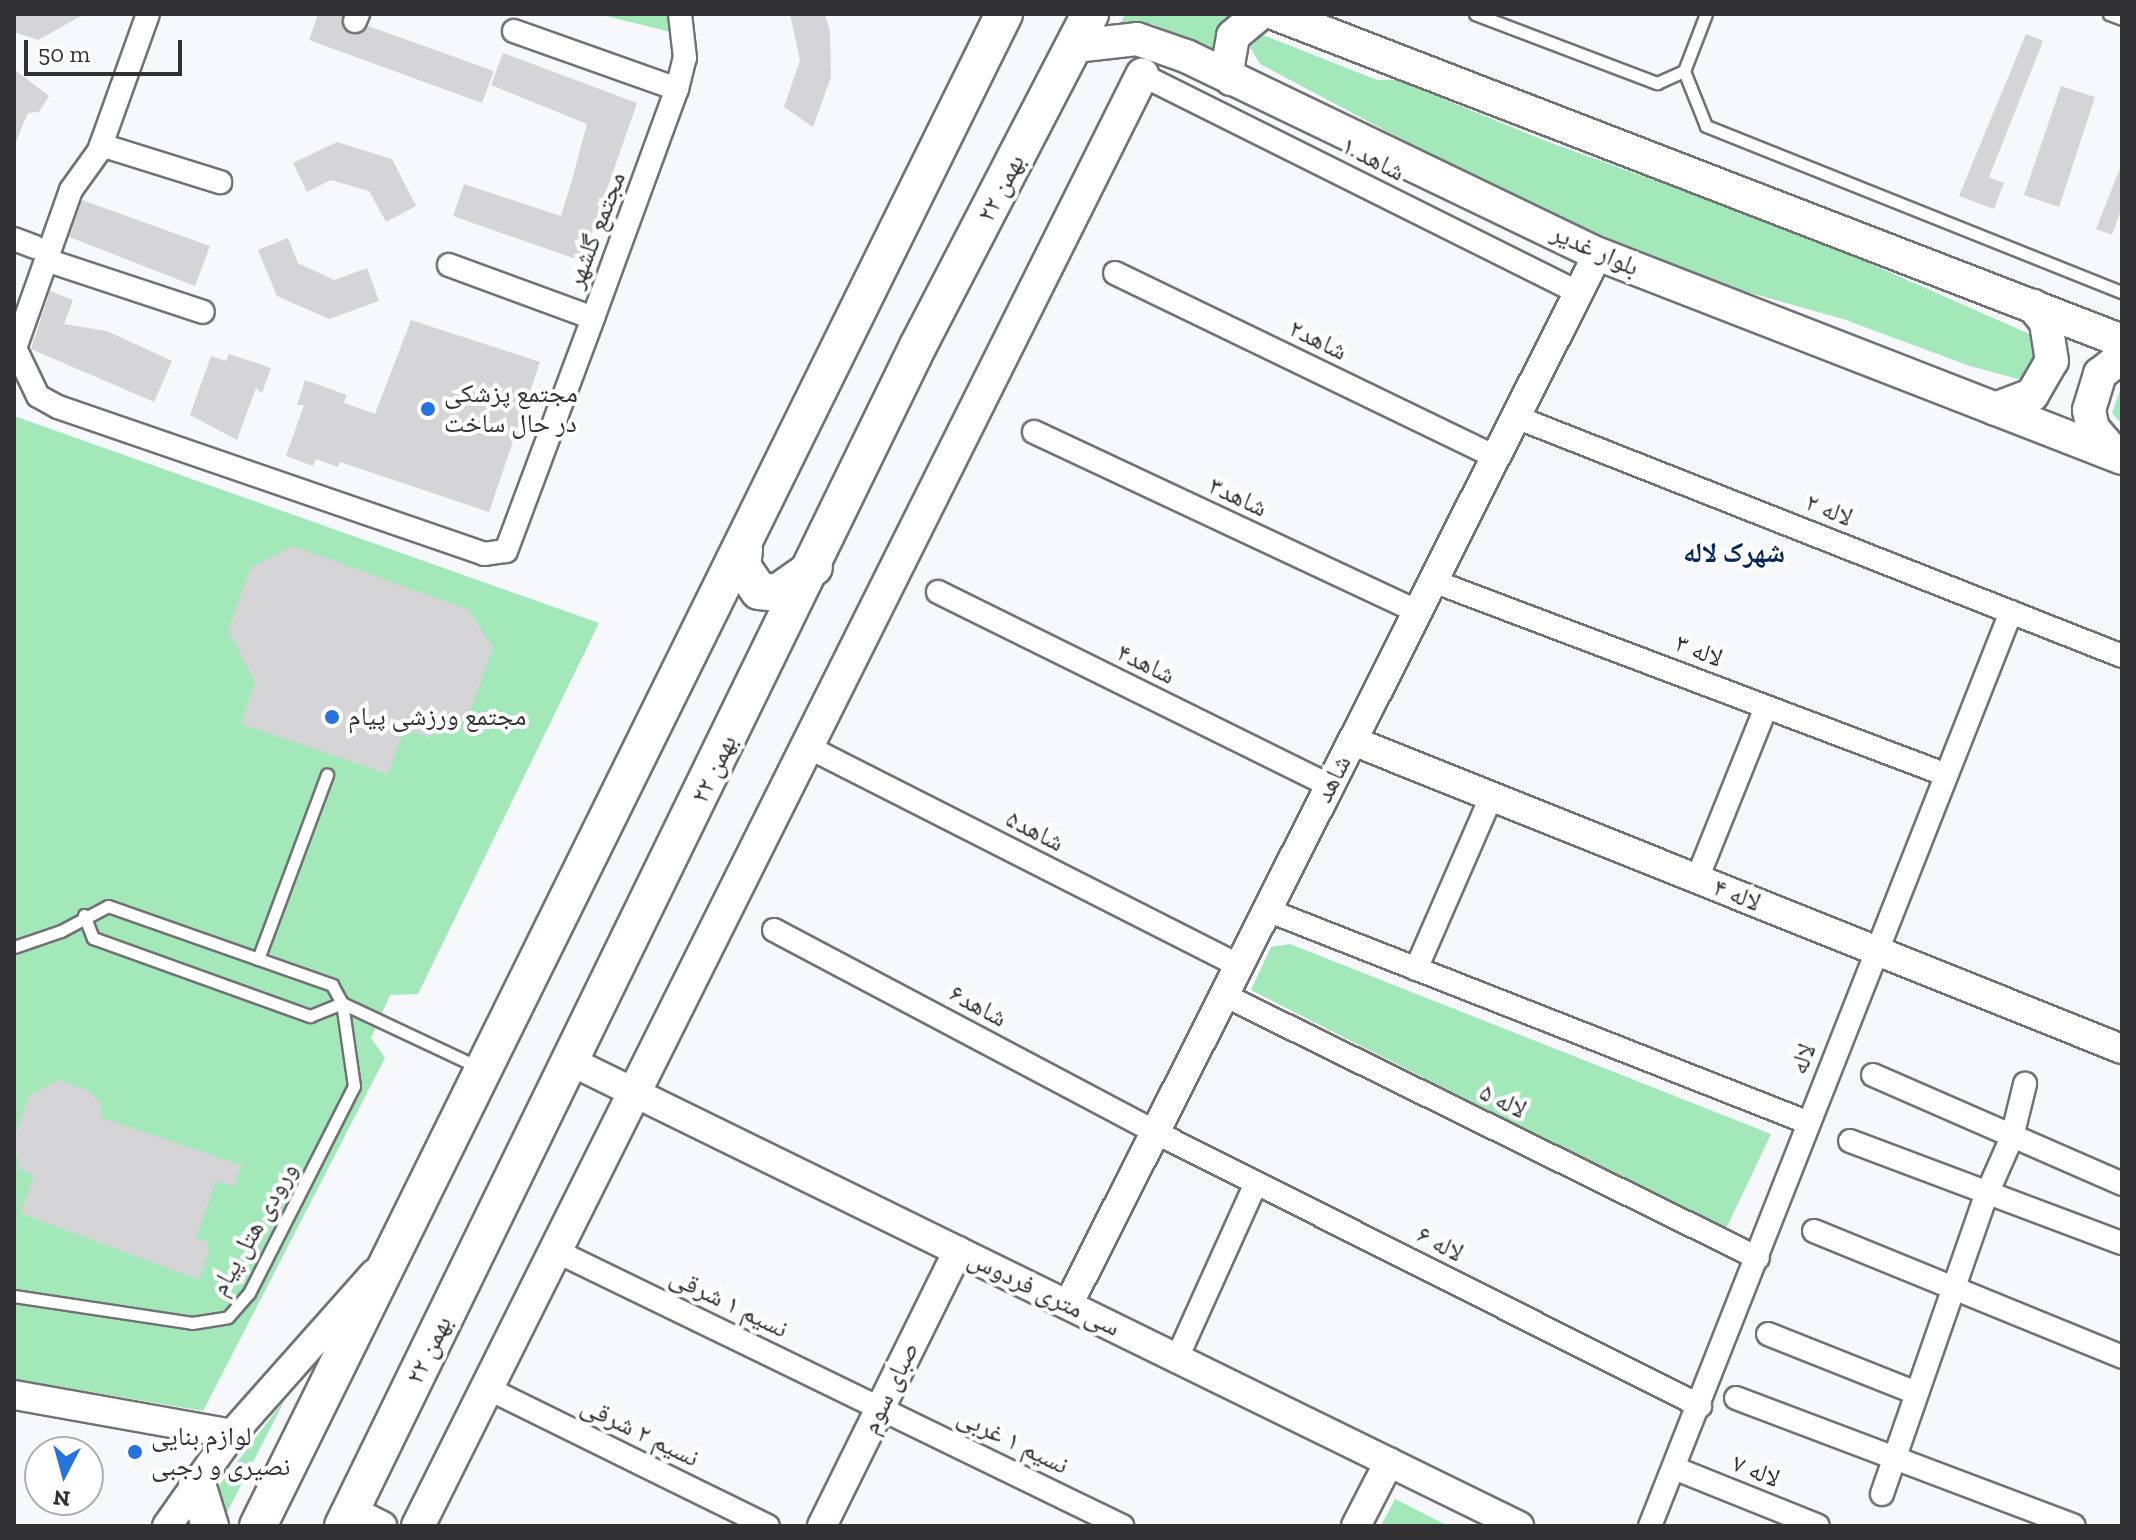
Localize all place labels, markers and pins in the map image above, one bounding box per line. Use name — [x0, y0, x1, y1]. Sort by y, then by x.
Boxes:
place label: مجتمع پزشکی در حال ساخت — [444, 378, 578, 440]
marker: مجتمع پزشکی در حال ساخت — [419, 400, 437, 418]
place label: مجتمع ورزشی پیام — [348, 701, 526, 733]
marker: مجتمع ورزشی پیام — [323, 708, 341, 726]
place label: لوازم بنایی نصیری و رجبی — [151, 1421, 290, 1482]
marker: لوازم بنایی نصیری و رجبی — [126, 1443, 144, 1461]

